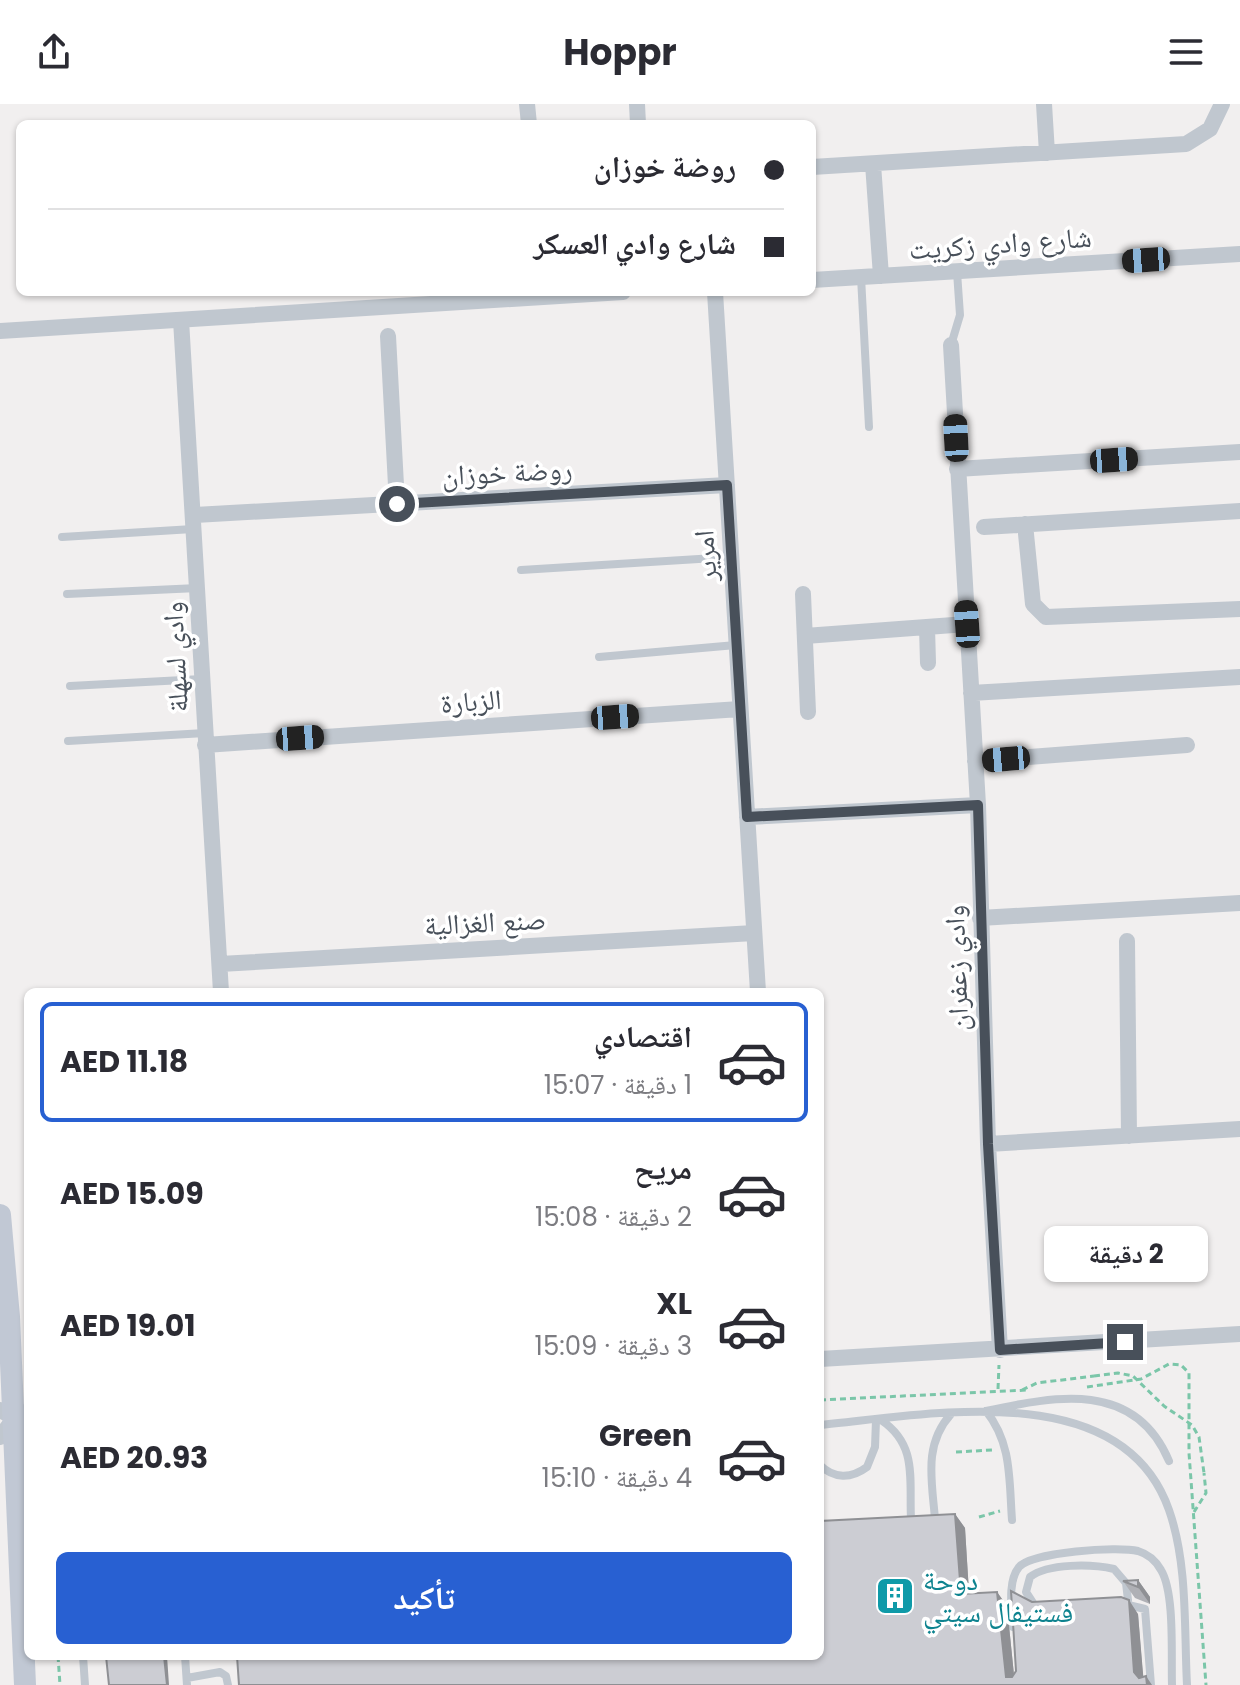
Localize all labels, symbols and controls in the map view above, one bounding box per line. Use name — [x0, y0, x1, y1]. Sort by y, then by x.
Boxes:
text: Hoppr — [563, 27, 677, 78]
icon: share — [32, 30, 76, 74]
icon: menu — [1164, 30, 1208, 74]
text: روضة خوزان — [594, 145, 736, 188]
street label: شارع وادي زكريت — [907, 218, 1093, 272]
text: شارع وادي العسكر — [533, 222, 736, 265]
car — [1121, 246, 1171, 274]
car — [943, 413, 969, 463]
car — [1089, 446, 1139, 474]
street label: روضة خوزان — [441, 450, 573, 495]
route start — [379, 486, 415, 522]
street label: امرير — [684, 529, 727, 584]
car — [953, 599, 981, 649]
street label: وادي لسهلة — [153, 600, 201, 713]
street label: الزبارة — [439, 680, 503, 723]
car — [590, 703, 640, 731]
car — [275, 724, 325, 752]
car — [981, 745, 1031, 773]
street label: صنع الغزالية — [423, 900, 547, 945]
street label: وادي زعفران — [935, 904, 981, 1032]
text: اقتصادي — [594, 1015, 692, 1058]
icon: car — [716, 1026, 788, 1098]
text: AED 11.18 — [60, 1040, 188, 1083]
text: 1 دقيقة · 15:07 — [544, 1067, 692, 1103]
text: مريح — [634, 1147, 692, 1190]
icon: car — [716, 1158, 788, 1230]
text: AED 15.09 — [60, 1172, 204, 1215]
text: 2 دقيقة · 15:08 — [535, 1199, 692, 1235]
callout: 2 دقيقة — [1043, 1226, 1207, 1282]
text: 2 دقيقة — [1089, 1236, 1163, 1272]
text: XL — [656, 1282, 692, 1325]
icon: car — [716, 1290, 788, 1362]
text: AED 19.01 — [60, 1304, 196, 1347]
route end — [1107, 1324, 1143, 1360]
text: 3 دقيقة · 15:09 — [535, 1328, 692, 1364]
text: Green — [599, 1414, 692, 1457]
icon: car — [716, 1422, 788, 1494]
text: AED 20.93 — [60, 1436, 208, 1479]
text: 4 دقيقة · 15:10 — [542, 1460, 692, 1496]
button: تأكيد — [56, 1552, 792, 1644]
place label: دوحة فستيفال سيتي — [923, 1561, 1073, 1635]
building icon: دوحة فستيفال سيتي — [874, 1575, 916, 1617]

